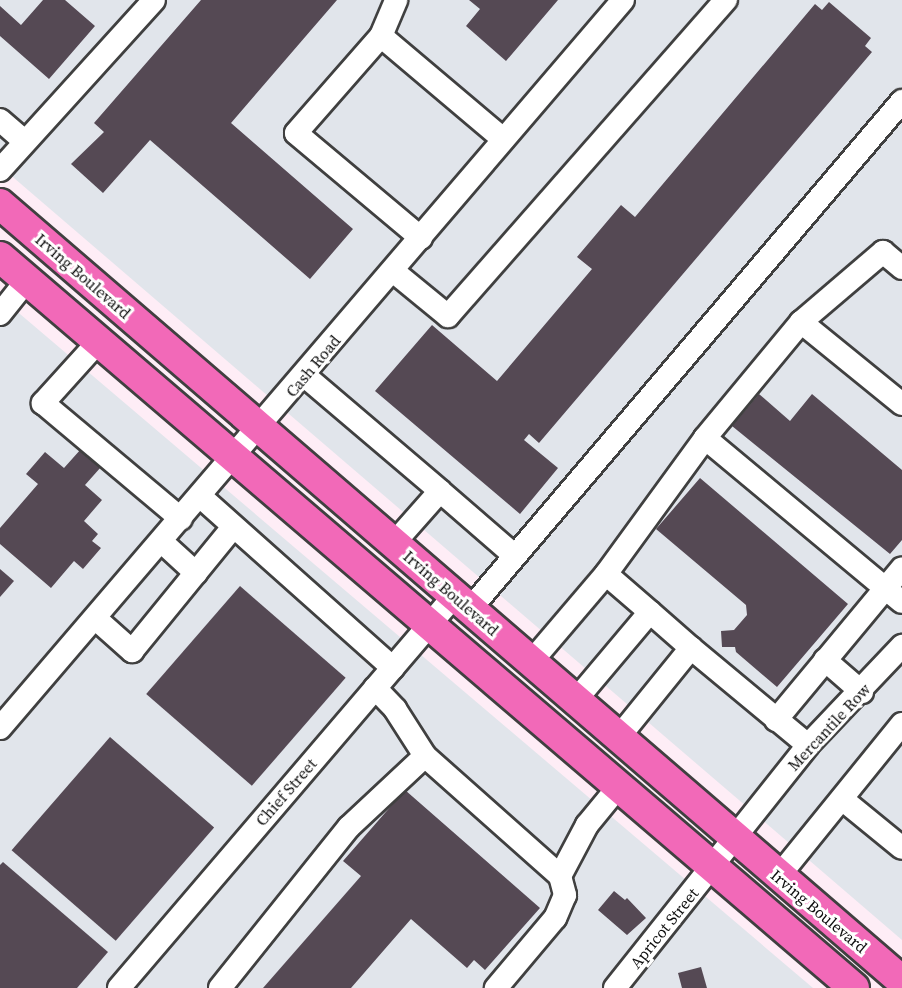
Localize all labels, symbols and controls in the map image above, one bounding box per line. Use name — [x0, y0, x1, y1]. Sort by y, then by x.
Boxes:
street label: Irving Boulevard — [32, 229, 134, 323]
street label: Cash Road — [282, 331, 344, 401]
street label: Irving Boulevard — [400, 546, 502, 640]
street label: Mercantile Row — [784, 679, 874, 775]
street label: Chief Street — [251, 754, 321, 830]
street label: Irving Boulevard — [767, 865, 871, 957]
street label: Apricot Street — [626, 884, 702, 972]

